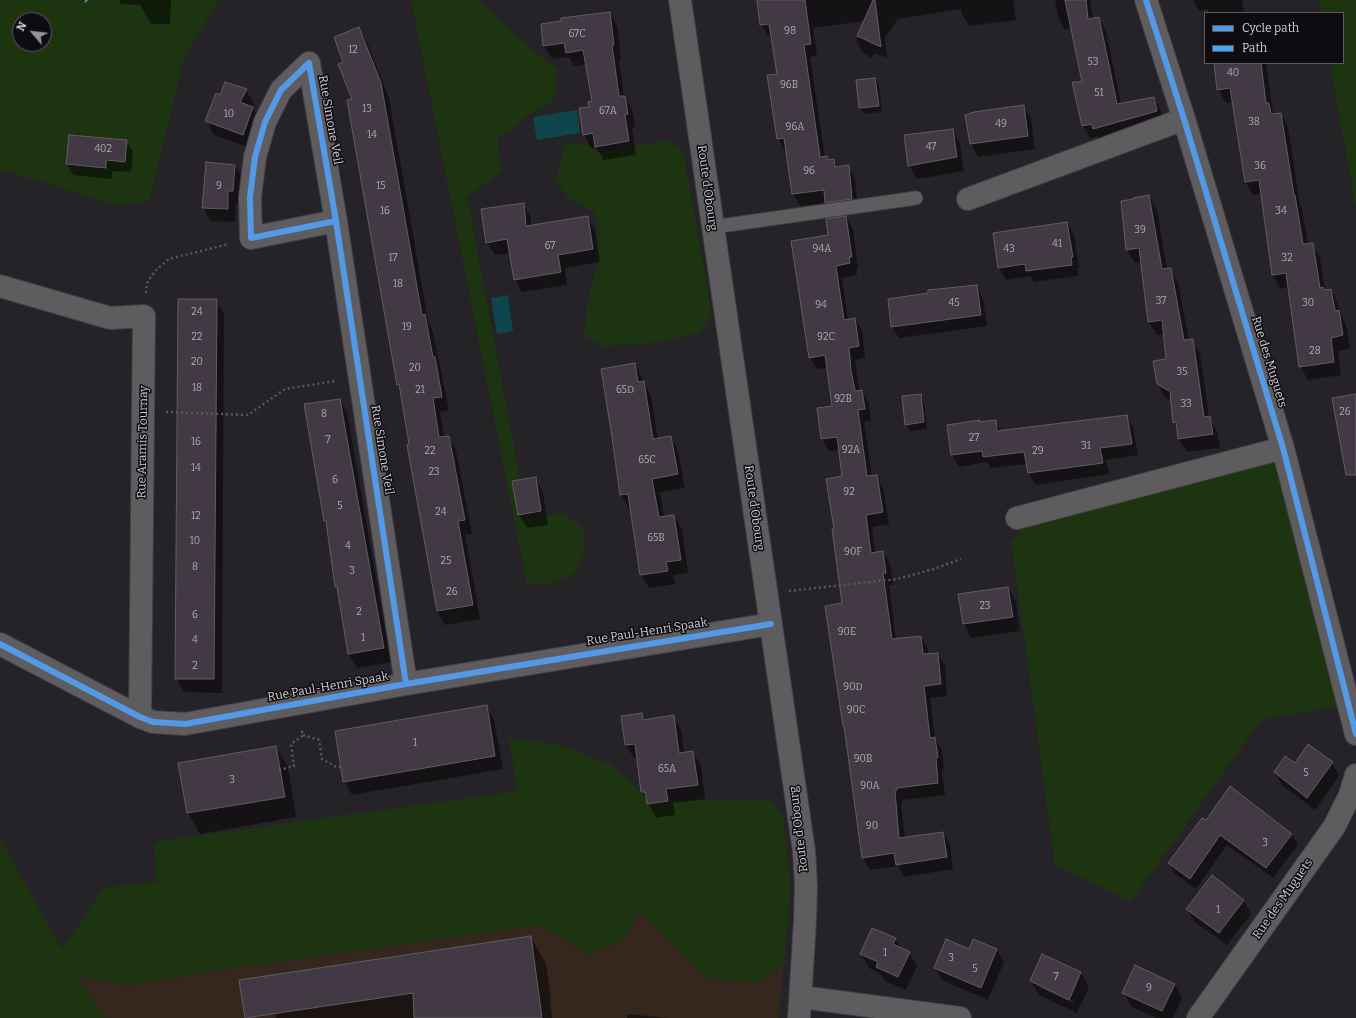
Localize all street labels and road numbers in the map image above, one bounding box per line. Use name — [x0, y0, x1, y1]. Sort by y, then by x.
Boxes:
street label: Rue Simone Veil — [315, 74, 345, 166]
street label: Route d'Obourg — [694, 144, 720, 232]
street label: Rue des Muguets — [1248, 315, 1290, 409]
street label: Rue Aramis Tournay — [135, 385, 151, 499]
street label: Rue Simone Veil — [368, 404, 396, 496]
street label: Route d'Obourg — [741, 464, 767, 552]
street label: Rue Paul-Henri Spaak — [585, 615, 709, 649]
street label: Rue Paul-Henri Spaak — [266, 669, 390, 705]
street label: Route d'Obourg — [787, 785, 811, 873]
street label: Rue des Muguets — [1250, 856, 1316, 942]

